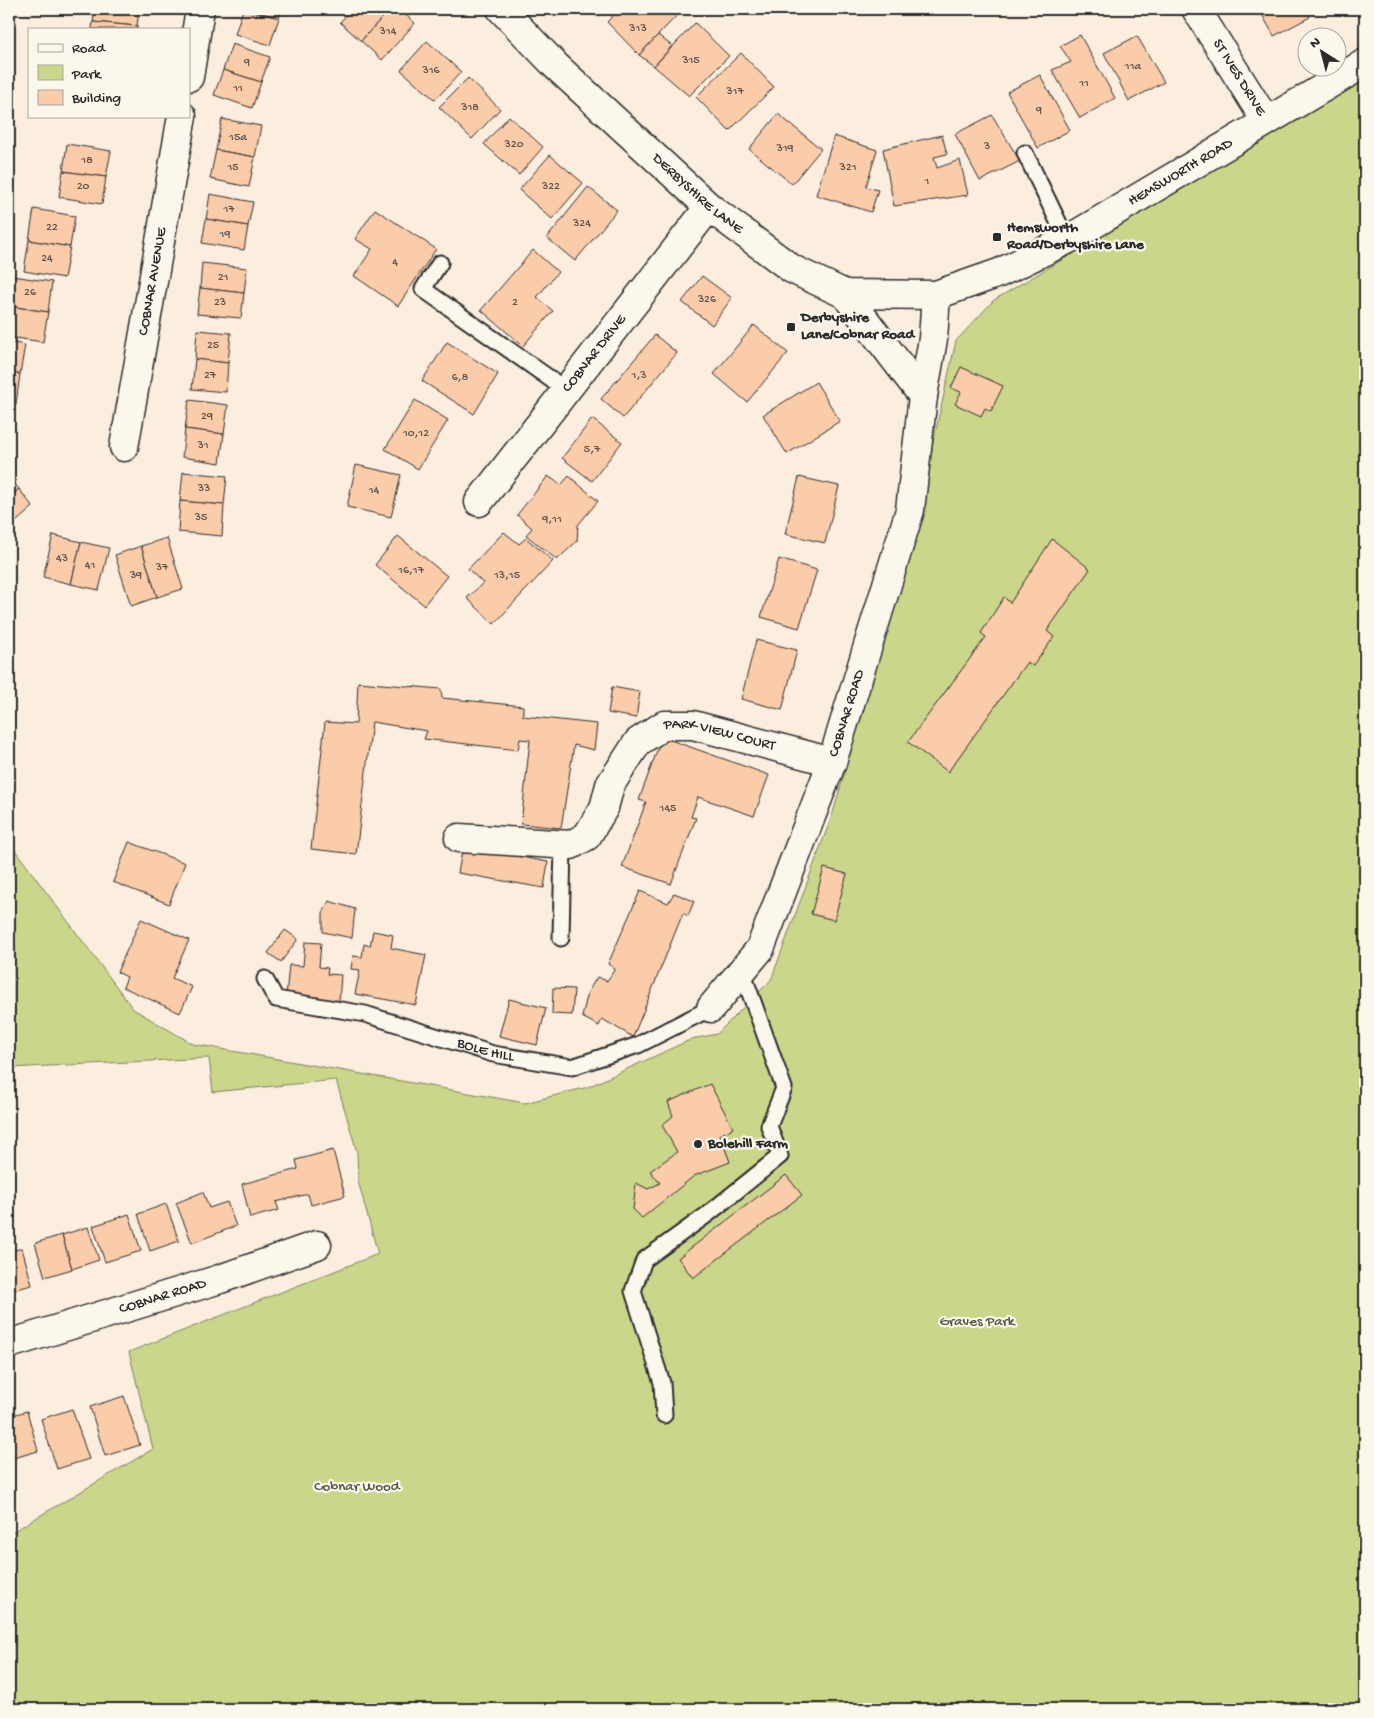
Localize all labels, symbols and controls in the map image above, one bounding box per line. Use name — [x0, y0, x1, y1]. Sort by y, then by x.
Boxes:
house number: 313 — [628, 22, 647, 36]
house number: 314 — [379, 25, 397, 39]
legend — [28, 28, 190, 118]
north arrow — [1296, 28, 1346, 78]
text: N — [1307, 34, 1325, 53]
street label: ST IVES DRIVE — [1208, 36, 1270, 120]
text: Road — [72, 40, 106, 58]
house number: 315 — [681, 54, 700, 68]
house number: 9 — [243, 56, 250, 70]
house number: 11a — [1124, 60, 1142, 74]
house number: 316 — [421, 64, 440, 78]
text: Park — [71, 66, 102, 84]
house number: 11 — [1078, 77, 1089, 91]
house number: 11 — [232, 82, 243, 96]
house number: 317 — [725, 85, 744, 99]
text: Building — [71, 90, 121, 108]
house number: 318 — [460, 101, 479, 115]
house number: 9 — [1035, 104, 1042, 118]
house number: 15a — [228, 131, 247, 145]
street label: HEMSWORTH ROAD — [1125, 134, 1236, 210]
house number: 320 — [504, 138, 524, 152]
house number: 3 — [983, 140, 990, 154]
house number: 319 — [775, 142, 794, 156]
street label: DERBYSHIRE LANE — [647, 149, 747, 239]
house number: 18 — [80, 154, 93, 168]
house number: 15 — [226, 161, 239, 175]
house number: 321 — [839, 161, 857, 175]
house number: 1 — [924, 175, 930, 189]
house number: 20 — [77, 180, 90, 194]
house number: 322 — [541, 180, 560, 194]
house number: 17 — [222, 203, 235, 217]
house number: 324 — [572, 217, 591, 231]
place label: Hemsworth Road/Derbyshire Lane — [1006, 219, 1145, 254]
house number: 22 — [46, 221, 58, 235]
street label: COBNAR AVENUE — [135, 226, 171, 337]
house number: 19 — [219, 228, 230, 242]
marker: Hemsworth Road/Derbyshire Lane — [991, 231, 1003, 243]
house number: 24 — [41, 252, 53, 266]
house number: 4 — [392, 256, 398, 270]
house number: 21 — [218, 271, 229, 285]
house number: 26 — [24, 286, 37, 300]
house number: 326 — [697, 293, 717, 307]
house number: 23 — [214, 296, 226, 310]
house number: 2 — [512, 296, 518, 310]
place label: Derbyshire Lane/Cobnar Road — [799, 309, 916, 344]
street label: COBNAR DRIVE — [559, 311, 631, 396]
marker: Derbyshire Lane/Cobnar Road — [785, 321, 797, 333]
house number: 25 — [207, 339, 219, 353]
house number: 27 — [204, 369, 217, 383]
house number: 1,3 — [631, 369, 646, 383]
house number: 6,8 — [452, 371, 469, 385]
house number: 29 — [201, 410, 213, 424]
house number: 10,12 — [402, 427, 429, 441]
house number: 31 — [196, 439, 209, 453]
house number: 5,7 — [584, 443, 601, 457]
house number: 33 — [197, 482, 210, 496]
house number: 14 — [368, 484, 380, 498]
house number: 35 — [194, 511, 207, 525]
house number: 9,11 — [541, 513, 562, 527]
house number: 43 — [56, 552, 68, 566]
house number: 41 — [85, 559, 95, 573]
house number: 37 — [155, 561, 169, 575]
house number: 16,17 — [397, 564, 425, 578]
house number: 39 — [129, 569, 142, 583]
house number: 13,15 — [493, 569, 520, 583]
street label: COBNAR ROAD — [825, 667, 869, 759]
street label: PARK VIEW COURT — [663, 716, 778, 756]
house number: 145 — [659, 802, 676, 816]
street label: BOLE HILL — [454, 1034, 516, 1066]
place label: Bolehill Farm — [707, 1135, 788, 1153]
marker: Bolehill Farm — [692, 1138, 704, 1150]
street label: COBNAR ROAD — [117, 1275, 209, 1319]
park label: Graves Park — [939, 1313, 1016, 1331]
park label: Cobnar Wood — [314, 1478, 401, 1496]

